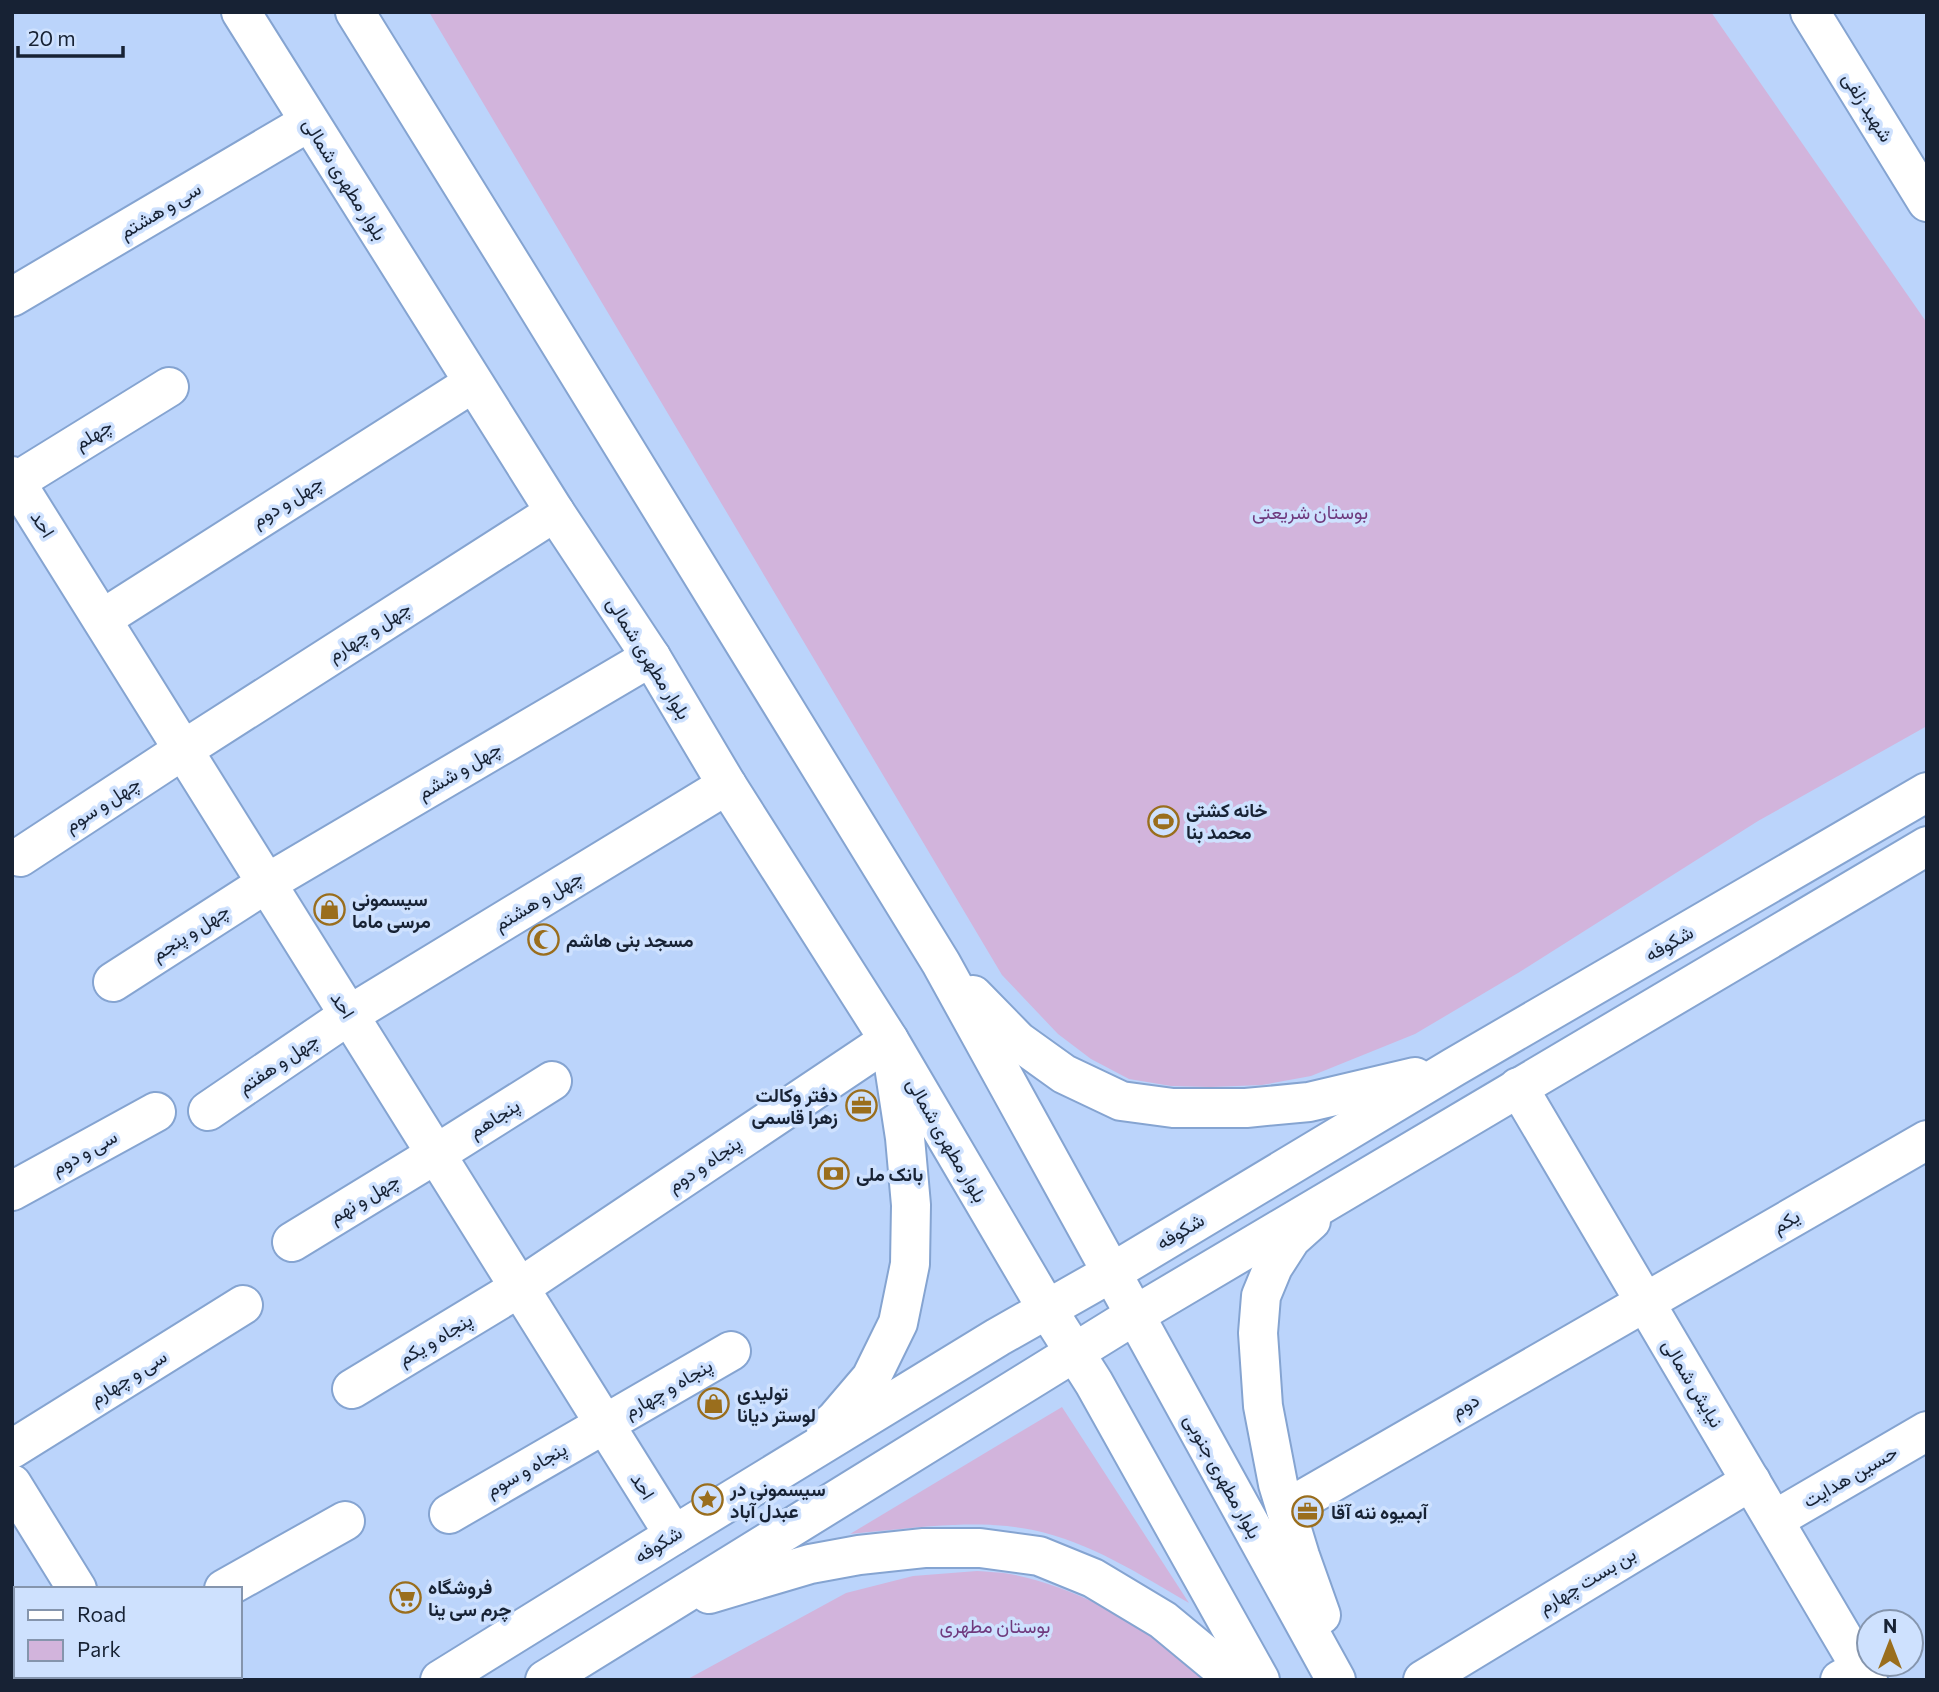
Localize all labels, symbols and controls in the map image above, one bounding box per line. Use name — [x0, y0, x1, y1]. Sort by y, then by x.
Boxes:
scale bar — [18, 14, 122, 58]
text: 20 m — [28, 25, 76, 50]
street label: شهید زلفی — [1837, 68, 1899, 146]
street label: بلوار مطهری شمالی — [298, 113, 392, 245]
street label: سی و هشتم — [115, 176, 206, 245]
street label: چهلم — [70, 413, 117, 457]
street label: چهل و دوم — [247, 470, 328, 534]
park label: بوستان شریعتی — [1252, 500, 1368, 524]
street label: احد — [26, 506, 60, 541]
street label: بلوار مطهری شمالی — [602, 592, 696, 724]
street label: چهل و چهارم — [323, 595, 416, 668]
street label: چهل و ششم — [413, 736, 506, 806]
street label: چهل و سوم — [60, 771, 145, 839]
place label: خانه کشتی محمد بنا — [1186, 798, 1268, 844]
sports icon: خانه کشتی محمد بنا — [1146, 804, 1180, 838]
street label: چهل و هشتم — [490, 864, 588, 937]
place label: سیسمونی مرسی ماما — [352, 887, 431, 934]
shop icon: سیسمونی مرسی ماما — [312, 893, 346, 927]
street label: چهل و پنجم — [147, 898, 235, 968]
street label: شکوفه — [1641, 920, 1697, 966]
mosque icon: مسجد بنی هاشم — [526, 923, 560, 957]
place label: مسجد بنی هاشم — [566, 928, 694, 953]
street label: احد — [326, 987, 360, 1022]
street label: چهل و هفتم — [233, 1027, 324, 1100]
street label: بلوار مطهری شمالی — [902, 1073, 992, 1207]
place label: دفتر وکالت زهرا قاسمی — [752, 1083, 838, 1130]
office icon: دفتر وکالت زهرا قاسمی — [844, 1089, 878, 1123]
street label: پنجاهم — [464, 1093, 525, 1145]
street label: سی و دوم — [47, 1124, 122, 1181]
street label: پنجاه و دوم — [663, 1131, 747, 1199]
bank icon: بانک ملی — [816, 1157, 850, 1191]
place label: بانک ملی — [856, 1162, 923, 1186]
street label: چهل و نهم — [325, 1168, 404, 1230]
street label: یکم — [1768, 1204, 1804, 1239]
street label: شکوفه — [1152, 1207, 1208, 1255]
street label: پنجاه و یکم — [393, 1307, 478, 1372]
street label: نیایش شمالی — [1657, 1334, 1729, 1432]
street label: سی و چهارم — [85, 1344, 172, 1412]
street label: پنجاه و چهارم — [619, 1353, 718, 1425]
place label: تولیدی لوستر دیانا — [737, 1381, 816, 1428]
shop icon: تولیدی لوستر دیانا — [697, 1387, 731, 1421]
street label: دوم — [1447, 1387, 1484, 1423]
street label: بلوار مطهری جنوبی — [1179, 1410, 1267, 1542]
street label: پنجاه و سوم — [481, 1436, 572, 1504]
street label: حسین هدایت — [1799, 1439, 1901, 1513]
street label: احد — [626, 1468, 660, 1503]
place label: سیسمونی در عبدل آباد — [729, 1477, 826, 1523]
place icon: سیسمونی در عبدل آباد — [690, 1483, 724, 1517]
office icon: آبمیوه ننه آقا — [1291, 1495, 1325, 1529]
place label: آبمیوه ننه آقا — [1331, 1500, 1428, 1525]
street label: شکوفه — [630, 1520, 686, 1568]
street label: بن بست چهارم — [1534, 1542, 1641, 1620]
place label: فروشگاه چرم سی ینا — [428, 1575, 511, 1623]
supermarket icon: فروشگاه چرم سی ینا — [388, 1581, 422, 1615]
legend — [14, 1587, 242, 1678]
text: Road — [77, 1601, 126, 1626]
north arrow — [1855, 1608, 1925, 1678]
park label: بوستان مطهری — [940, 1614, 1050, 1638]
text: N — [1883, 1614, 1897, 1637]
text: Park — [77, 1636, 121, 1661]

